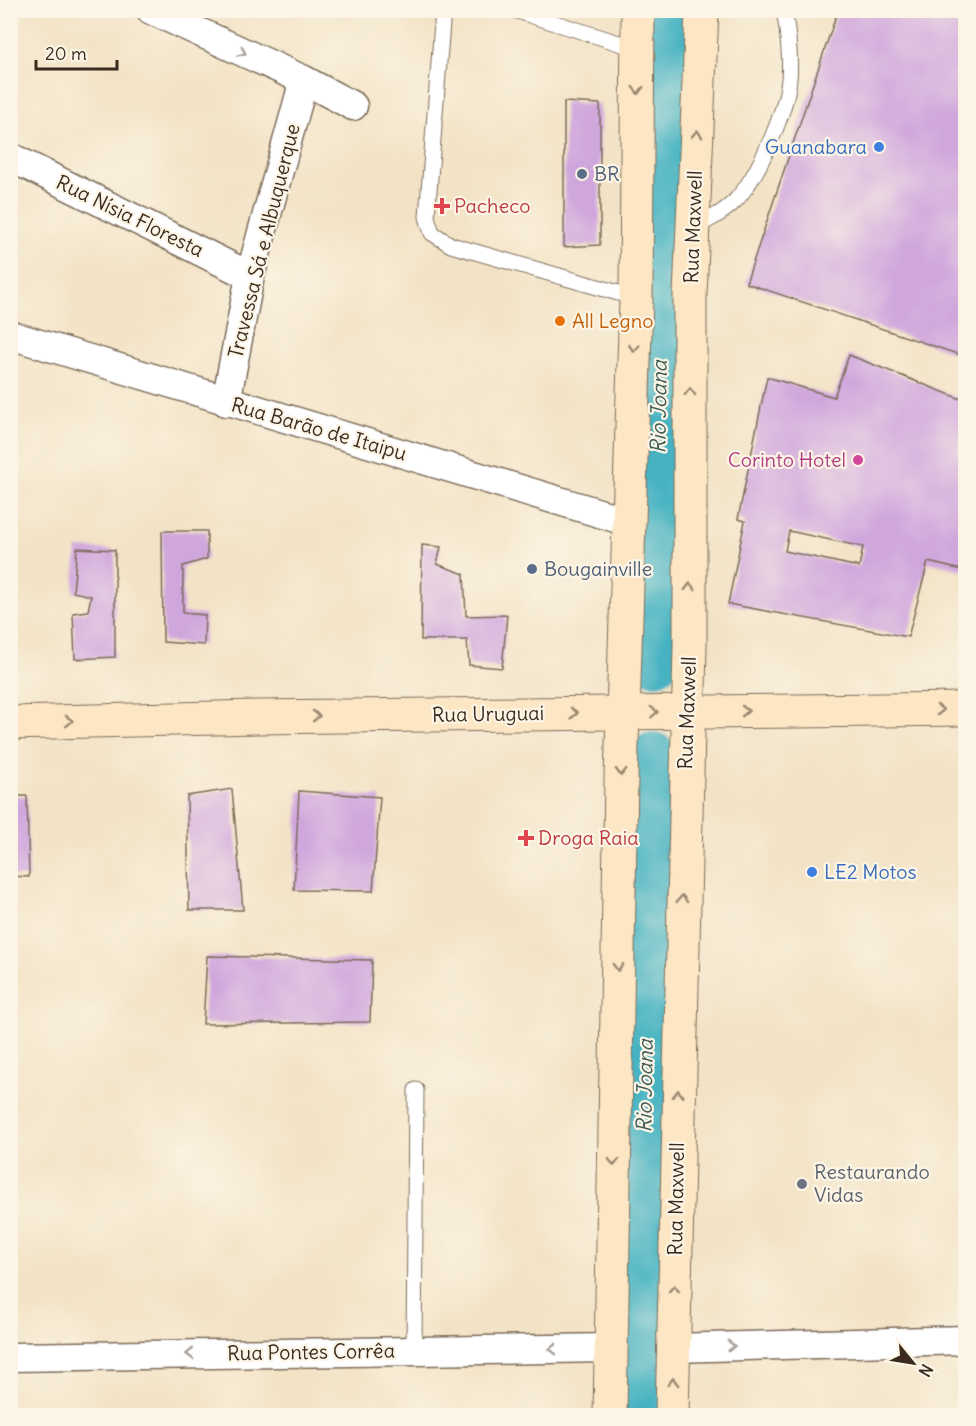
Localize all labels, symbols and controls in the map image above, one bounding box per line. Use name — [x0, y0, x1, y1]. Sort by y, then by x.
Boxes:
scale bar — [36, 33, 117, 71]
text: 20 m — [45, 42, 87, 65]
one-way arrow — [236, 45, 247, 57]
one-way arrow — [632, 85, 644, 94]
street label: Travessa Sá e Albuquerque — [222, 121, 305, 361]
one-way arrow — [690, 130, 703, 139]
place label: Guanabara — [765, 134, 867, 159]
marker: Guanabara — [872, 140, 886, 154]
place label: BR — [594, 161, 620, 186]
marker: BR — [575, 167, 589, 181]
street label: Rua Nísia Floresta — [52, 169, 208, 262]
street label: Rua Maxwell — [678, 170, 707, 284]
place label: Pacheco — [454, 193, 531, 218]
marker: Pacheco — [435, 199, 449, 213]
place label: All Legno — [572, 308, 654, 333]
marker: All Legno — [553, 314, 567, 328]
one-way arrow — [628, 343, 641, 352]
water label: Rio Joana — [644, 359, 673, 454]
one-way arrow — [684, 388, 696, 397]
street label: Rua Barão de Itaipu — [229, 392, 410, 466]
place label: Corinto Hotel — [728, 447, 846, 472]
marker: Corinto Hotel — [851, 453, 865, 467]
place label: Bougainville — [544, 556, 652, 581]
marker: Bougainville — [525, 562, 539, 576]
one-way arrow — [684, 583, 696, 592]
street label: Rua Maxwell — [672, 656, 701, 770]
street label: Rua Uruguai — [432, 700, 544, 727]
one-way arrow — [935, 704, 944, 716]
one-way arrow — [740, 705, 749, 717]
one-way arrow — [650, 706, 659, 718]
one-way arrow — [569, 707, 578, 720]
one-way arrow — [311, 710, 320, 722]
one-way arrow — [64, 715, 73, 728]
one-way arrow — [615, 767, 627, 776]
place label: Droga Raia — [538, 825, 639, 850]
marker: Droga Raia — [519, 831, 533, 845]
place label: LE2 Motos — [824, 859, 917, 884]
marker: LE2 Motos — [805, 865, 819, 879]
one-way arrow — [676, 895, 689, 904]
one-way arrow — [612, 962, 624, 971]
water label: Rio Joana — [630, 1038, 659, 1133]
one-way arrow — [672, 1090, 685, 1099]
street label: Rua Maxwell — [662, 1142, 689, 1256]
one-way arrow — [608, 1157, 621, 1166]
place label: Restaurando Vidas — [814, 1159, 930, 1207]
marker: Restaurando Vidas — [795, 1177, 809, 1191]
one-way arrow — [668, 1285, 680, 1294]
north arrow — [883, 1333, 943, 1393]
street label: Rua Pontes Corrêa — [227, 1338, 395, 1365]
one-way arrow — [727, 1340, 736, 1353]
one-way arrow — [548, 1343, 557, 1355]
one-way arrow — [185, 1348, 194, 1360]
text: N — [915, 1361, 937, 1380]
one-way arrow — [666, 1377, 679, 1386]

